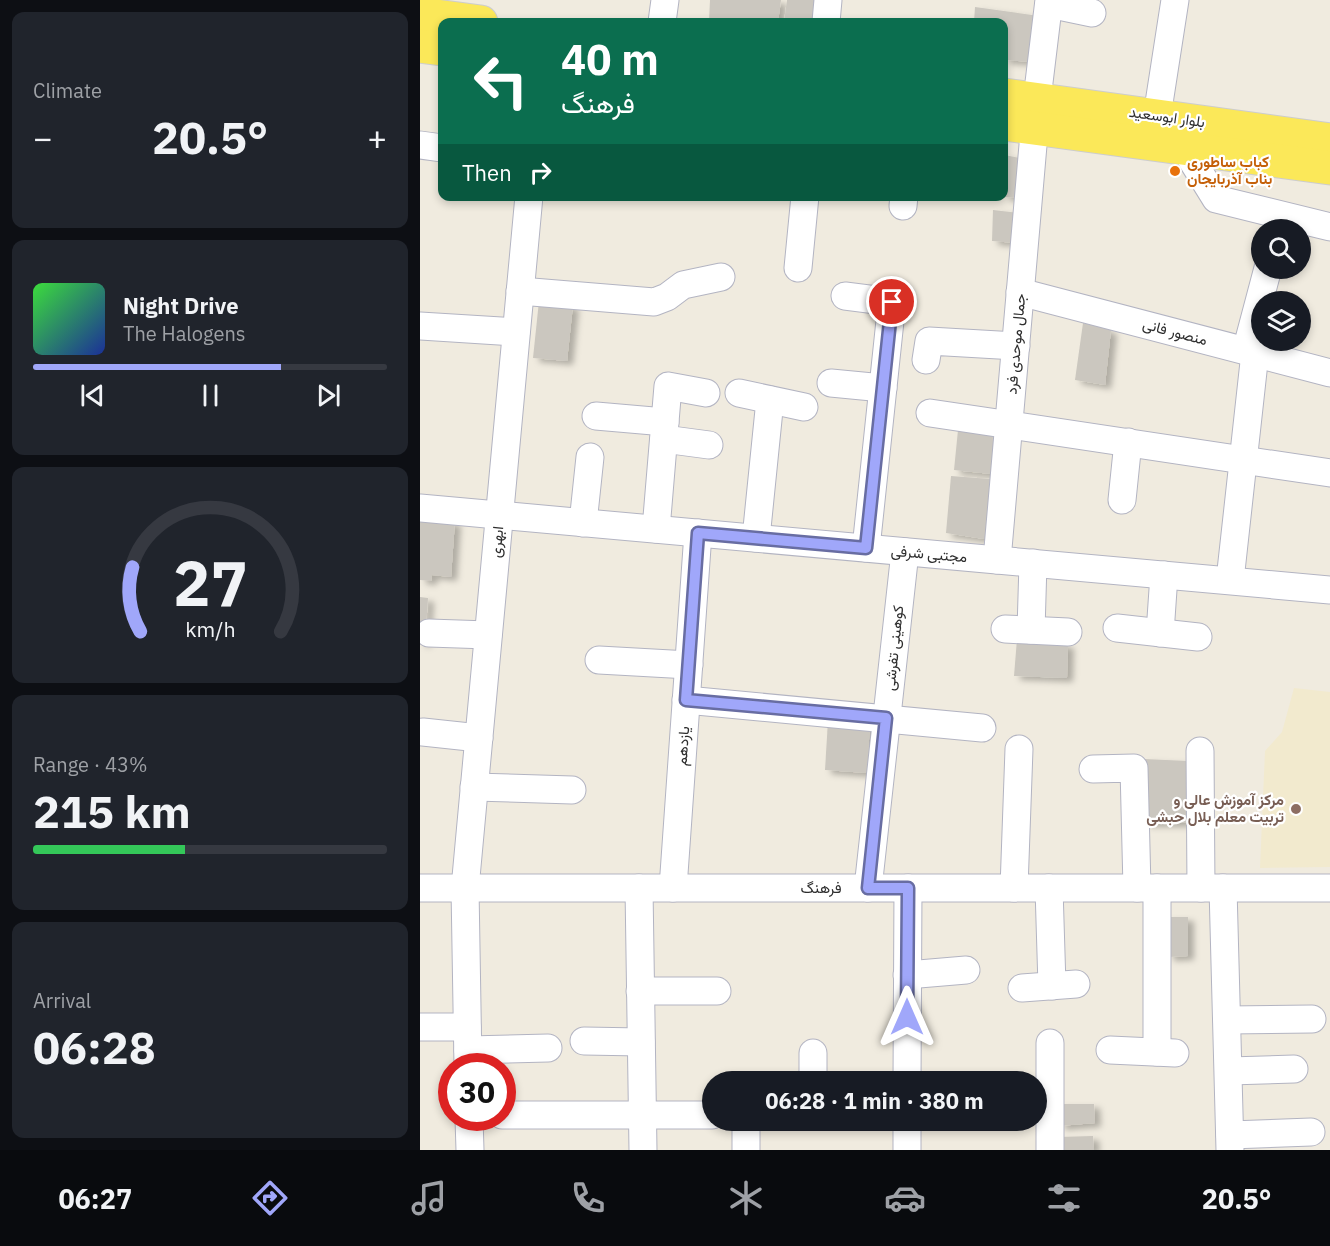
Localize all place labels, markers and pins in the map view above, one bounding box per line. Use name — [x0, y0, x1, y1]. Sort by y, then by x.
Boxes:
place label: کباب ساطوری بناب آذربایجان — [1187, 152, 1272, 188]
marker: کباب ساطوری بناب آذربایجان — [1168, 164, 1182, 178]
pin — [866, 276, 917, 327]
place label: مرکز آموزش عالی و تربیت معلم بلال حبشی — [1146, 790, 1284, 827]
marker: مرکز آموزش عالی و تربیت معلم بلال حبشی — [1289, 802, 1303, 816]

